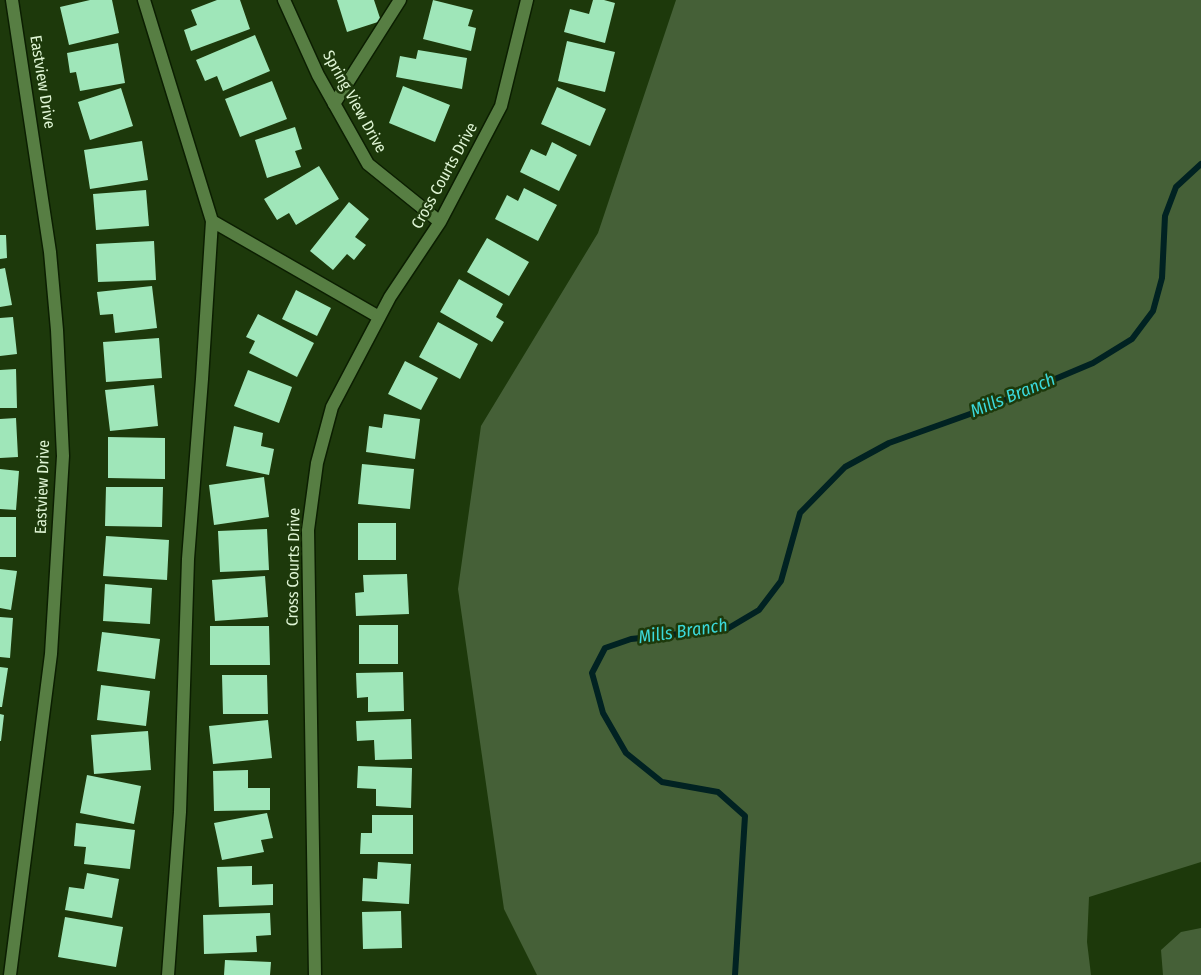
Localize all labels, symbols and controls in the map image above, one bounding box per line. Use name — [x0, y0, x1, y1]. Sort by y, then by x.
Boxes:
street label: Eastview Drive — [25, 34, 59, 130]
street label: Spring View Drive — [318, 48, 390, 156]
street label: Cross Courts Drive — [408, 119, 482, 233]
water label: Mills Branch — [967, 369, 1059, 423]
street label: Eastview Drive — [32, 440, 54, 534]
street label: Cross Courts Drive — [283, 508, 305, 626]
water label: Mills Branch — [637, 615, 729, 649]

